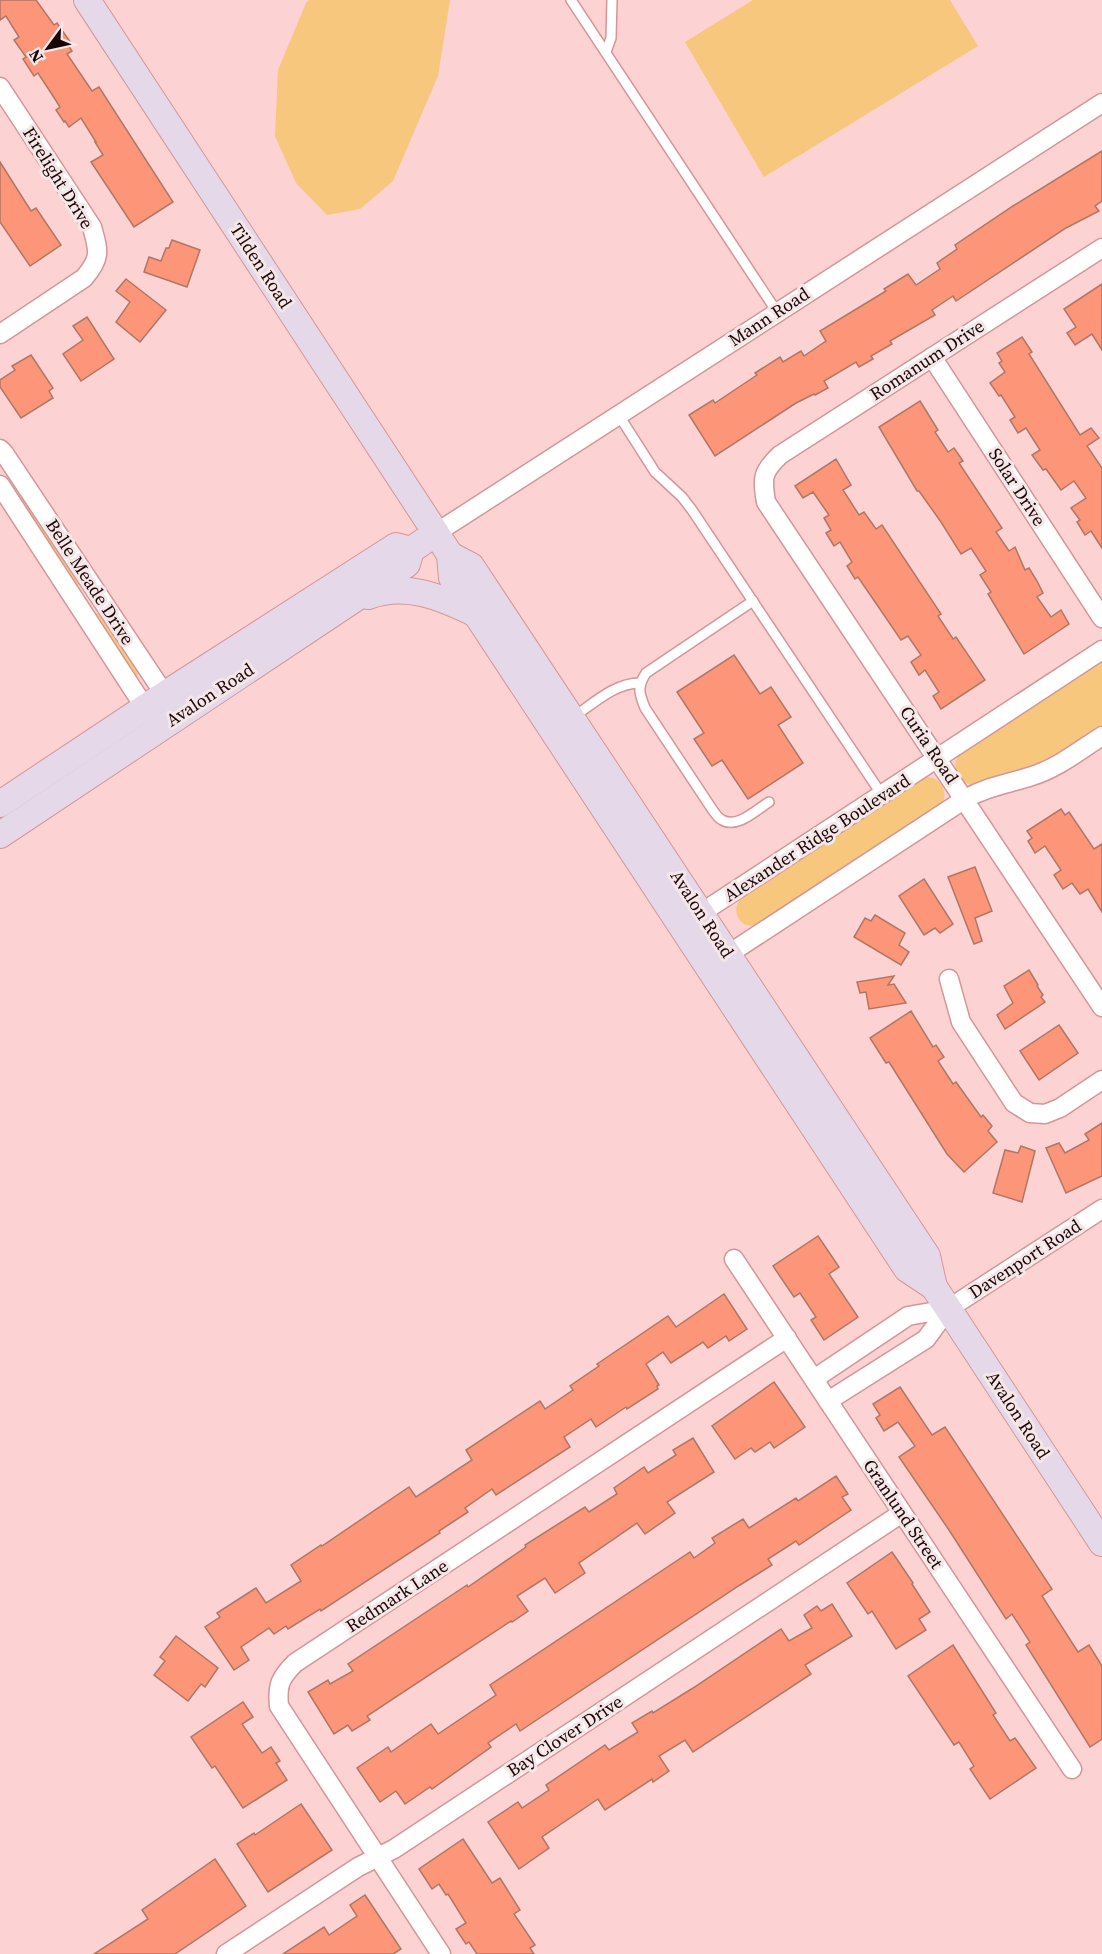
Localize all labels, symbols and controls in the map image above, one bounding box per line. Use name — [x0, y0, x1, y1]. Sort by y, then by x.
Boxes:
north arrow — [18, 18, 78, 78]
text: N — [23, 45, 48, 67]
street label: Firelight Drive — [17, 122, 100, 234]
street label: Tilden Road — [225, 218, 298, 313]
street label: Mann Road — [723, 281, 814, 352]
street label: Romanum Drive — [865, 313, 989, 406]
street label: Solar Drive — [983, 443, 1052, 531]
street label: Belle Meade Drive — [40, 514, 141, 650]
street label: Avalon Road — [161, 657, 258, 732]
street label: Curia Road — [894, 701, 965, 789]
street label: Alexander Ridge Boulevard — [719, 768, 915, 907]
street label: Avalon Road — [665, 865, 740, 962]
street label: Davenport Road — [964, 1213, 1086, 1304]
street label: Avalon Road — [981, 1366, 1056, 1463]
street label: Granlund Street — [857, 1454, 949, 1574]
street label: Redmark Lane — [341, 1553, 453, 1638]
street label: Bay Clover Drive — [502, 1689, 627, 1782]

